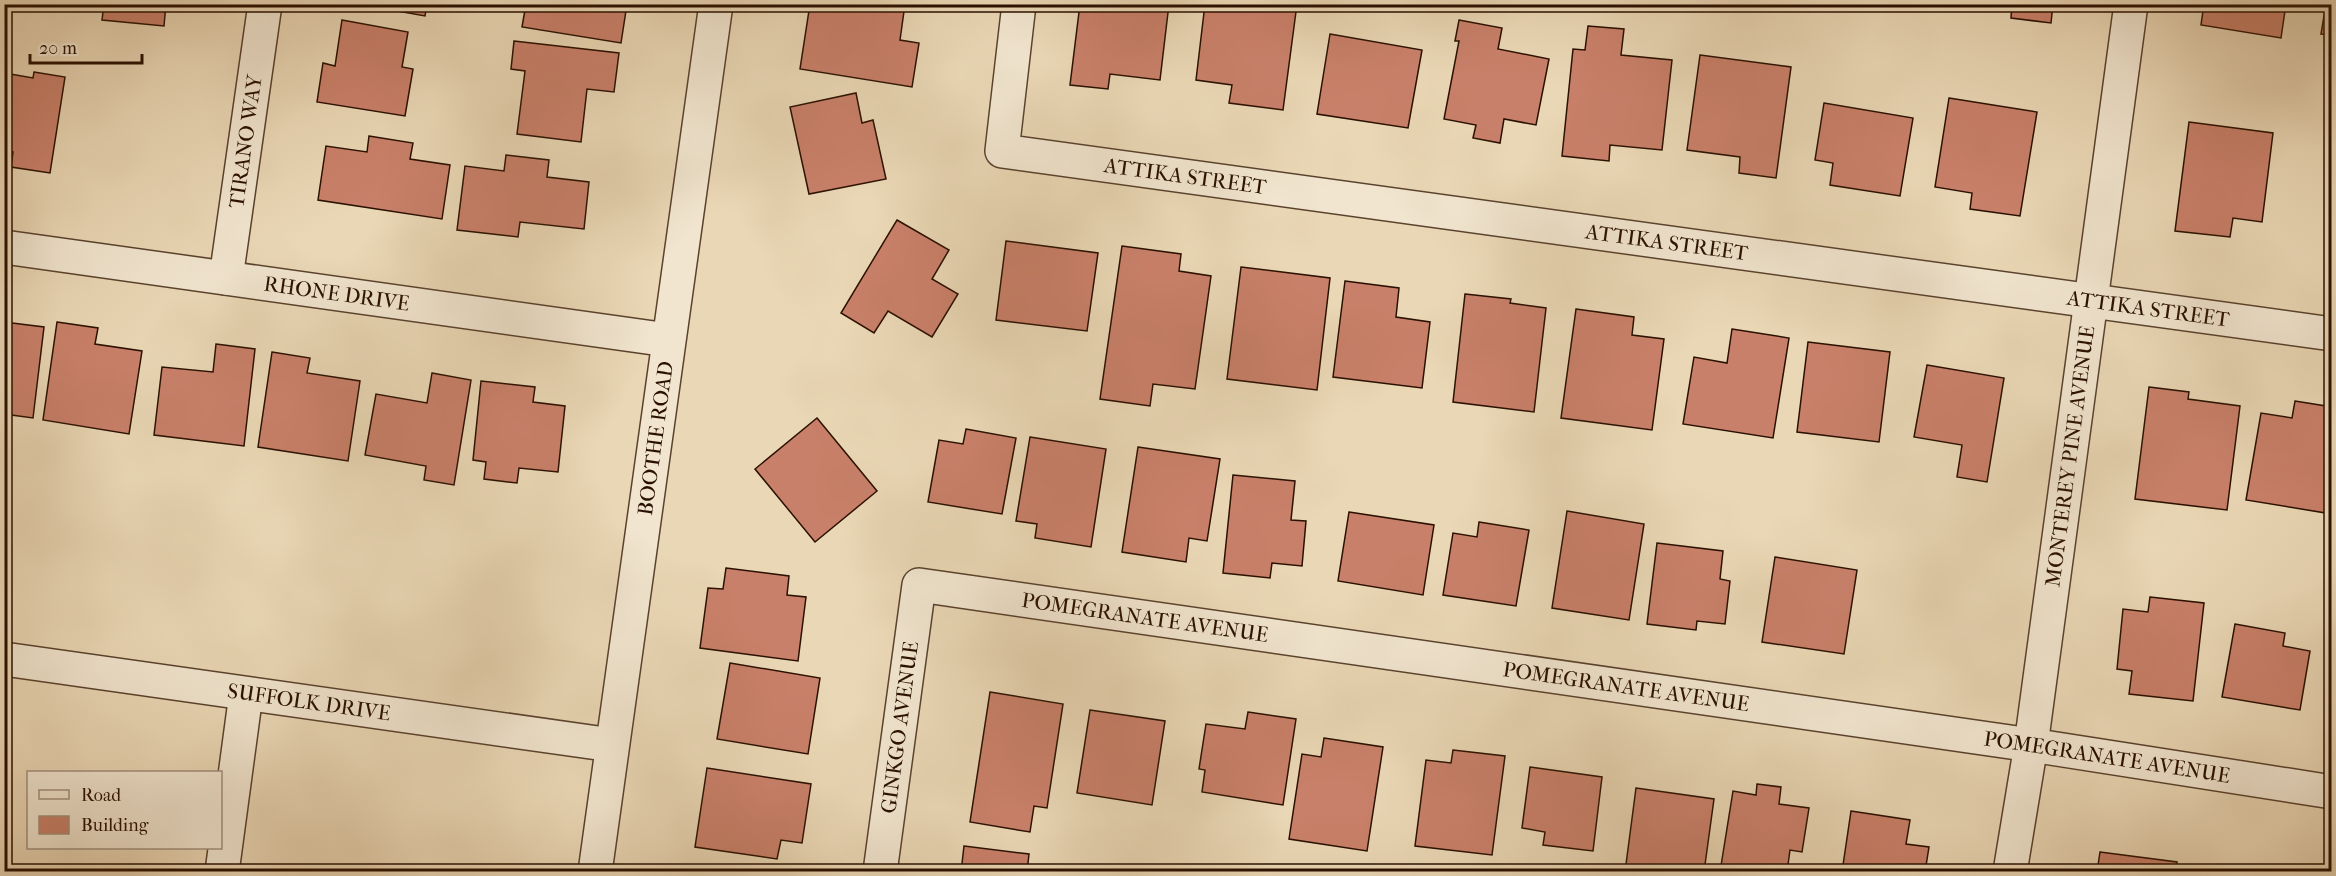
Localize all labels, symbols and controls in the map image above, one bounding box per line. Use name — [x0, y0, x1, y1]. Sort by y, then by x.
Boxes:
scale bar — [30, 27, 142, 65]
text: 20 m — [39, 38, 77, 59]
street label: TIRANO WAY — [224, 72, 267, 210]
street label: ATTIKA STREET — [1102, 153, 1269, 199]
street label: ATTIKA STREET — [1583, 219, 1750, 266]
street label: RHONE DRIVE — [262, 272, 411, 316]
street label: ATTIKA STREET — [2065, 286, 2232, 332]
street label: MONTEREY PINE AVENUE — [2040, 324, 2099, 588]
street label: BOOTHE ROAD — [633, 359, 678, 517]
street label: POMEGRANATE AVENUE — [1020, 588, 1270, 647]
street label: GINKGO AVENUE — [876, 640, 923, 815]
street label: POMEGRANATE AVENUE — [1501, 657, 1751, 716]
street label: SUFFOLK DRIVE — [226, 679, 392, 726]
street label: POMEGRANATE AVENUE — [1982, 726, 2232, 788]
legend — [27, 771, 222, 849]
text: Road — [81, 785, 121, 806]
text: Building — [81, 815, 149, 836]

